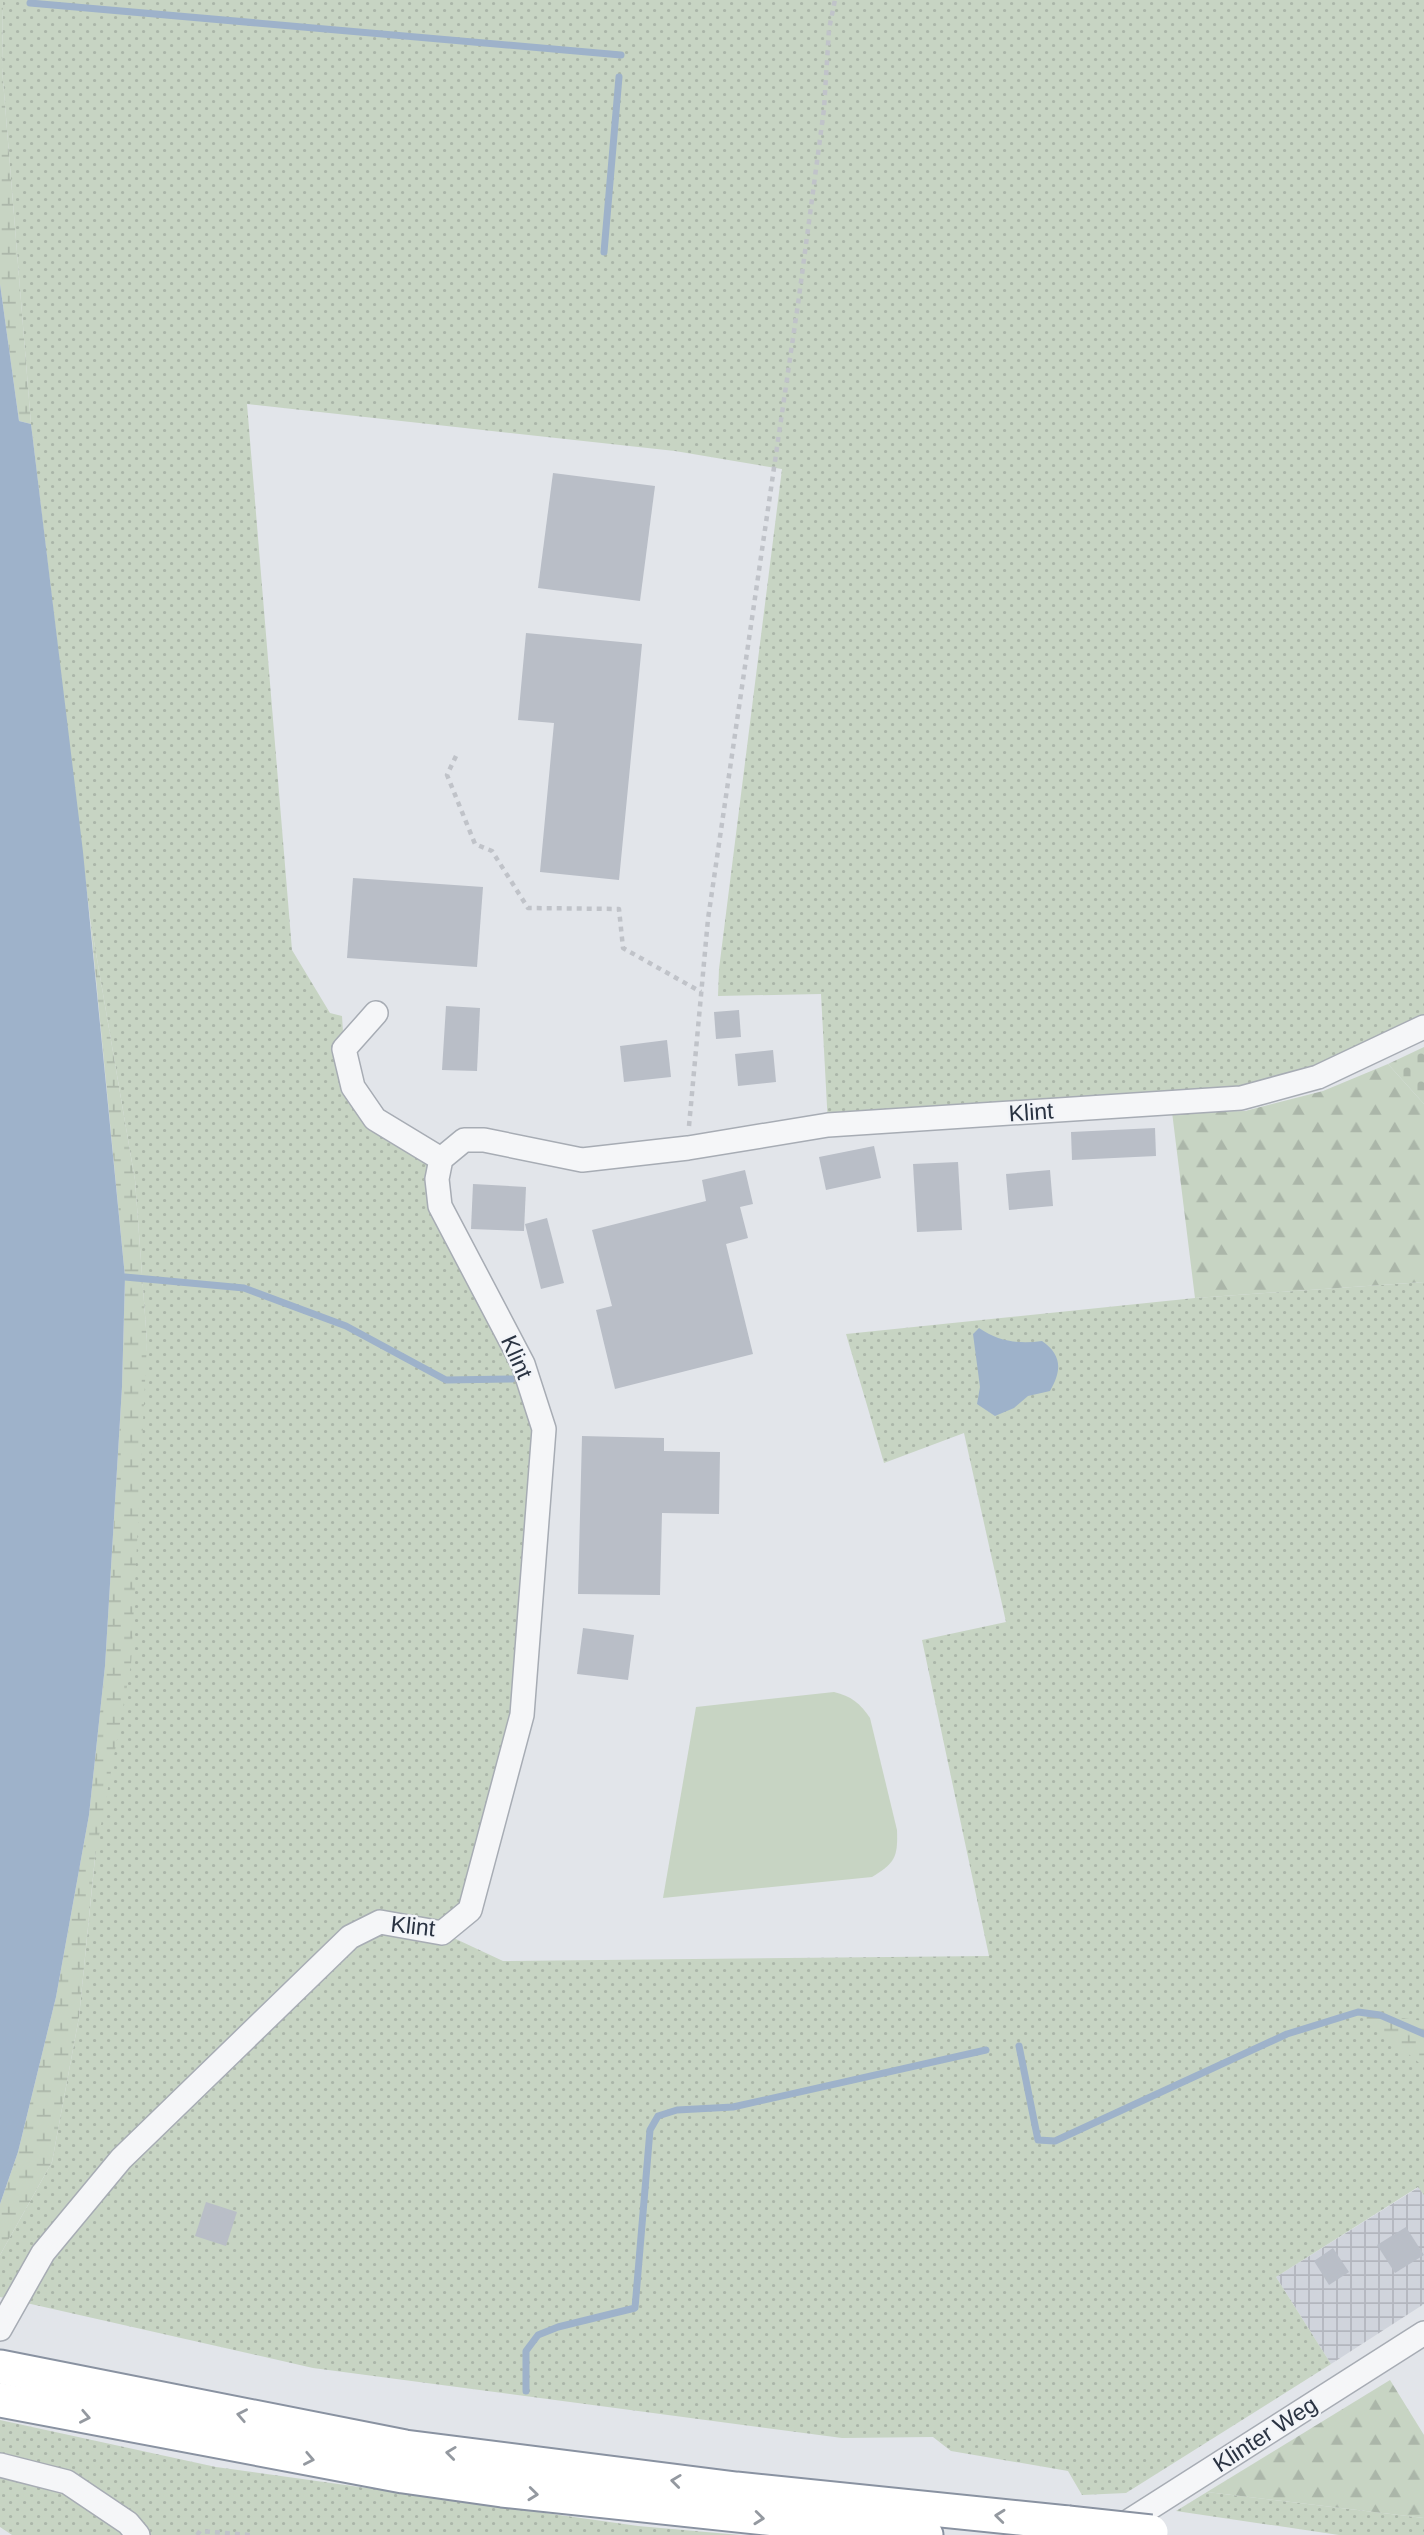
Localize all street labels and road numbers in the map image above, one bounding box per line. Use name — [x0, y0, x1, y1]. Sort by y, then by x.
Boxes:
street label: Klint — [1008, 1097, 1055, 1127]
street label: Klint — [496, 1331, 538, 1383]
street label: Klint — [389, 1911, 437, 1941]
street label: Klinter Weg — [1208, 2391, 1322, 2477]

